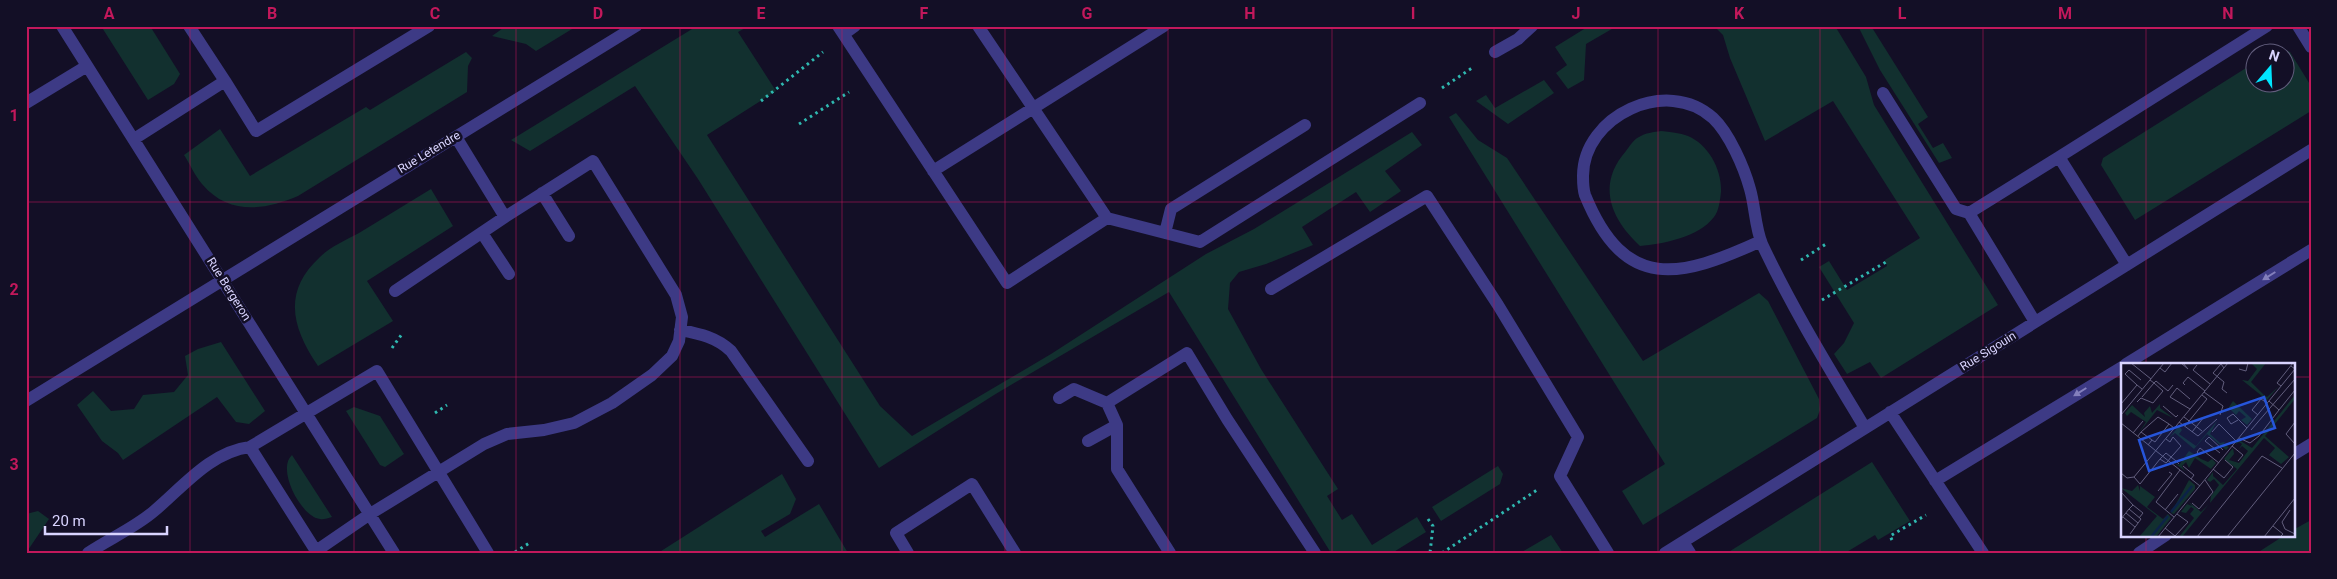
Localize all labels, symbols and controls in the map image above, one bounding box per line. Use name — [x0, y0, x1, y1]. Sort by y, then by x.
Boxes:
text: A — [104, 4, 115, 23]
text: B — [267, 4, 277, 23]
text: C — [430, 4, 440, 23]
text: D — [593, 4, 603, 23]
text: E — [757, 4, 766, 23]
text: F — [920, 4, 929, 23]
text: G — [1082, 4, 1093, 23]
text: H — [1244, 4, 1256, 23]
text: I — [1411, 4, 1415, 23]
text: J — [1572, 4, 1580, 23]
text: K — [1734, 4, 1745, 23]
text: L — [1898, 4, 1907, 23]
text: M — [2058, 4, 2072, 23]
text: N — [2222, 4, 2234, 23]
north arrow — [2244, 42, 2294, 92]
text: N — [2267, 47, 2282, 65]
text: 1 — [9, 106, 19, 125]
street label: Rue Letendre — [395, 128, 463, 176]
street label: Rue Bergeron — [204, 255, 254, 323]
one-way arrow — [2263, 271, 2276, 280]
text: 2 — [9, 280, 19, 299]
street label: Rue Sigouin — [1958, 328, 2018, 374]
inset map — [2121, 363, 2294, 536]
one-way arrow — [2074, 387, 2087, 397]
text: 3 — [9, 455, 19, 474]
scale bar — [45, 504, 168, 536]
text: 20 m — [52, 512, 86, 530]

